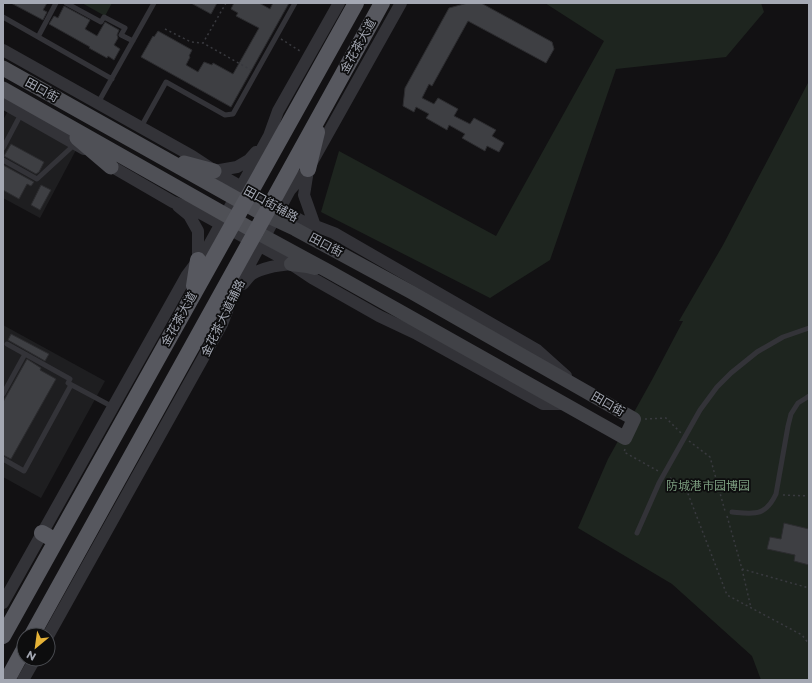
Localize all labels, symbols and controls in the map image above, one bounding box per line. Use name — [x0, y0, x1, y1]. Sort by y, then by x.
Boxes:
street label: 金花茶大道 — [336, 16, 379, 76]
street label: 田口街 — [23, 74, 62, 105]
street label: 田口街辅路 — [241, 182, 301, 225]
street label: 田口街 — [307, 229, 346, 260]
street label: 金花茶大道辅路 — [197, 277, 248, 359]
street label: 金花茶大道 — [157, 289, 200, 349]
street label: 田口街 — [589, 388, 628, 419]
park label: 防城港市园博园 — [666, 478, 750, 493]
north arrow — [16, 627, 56, 667]
text: N — [24, 647, 38, 664]

